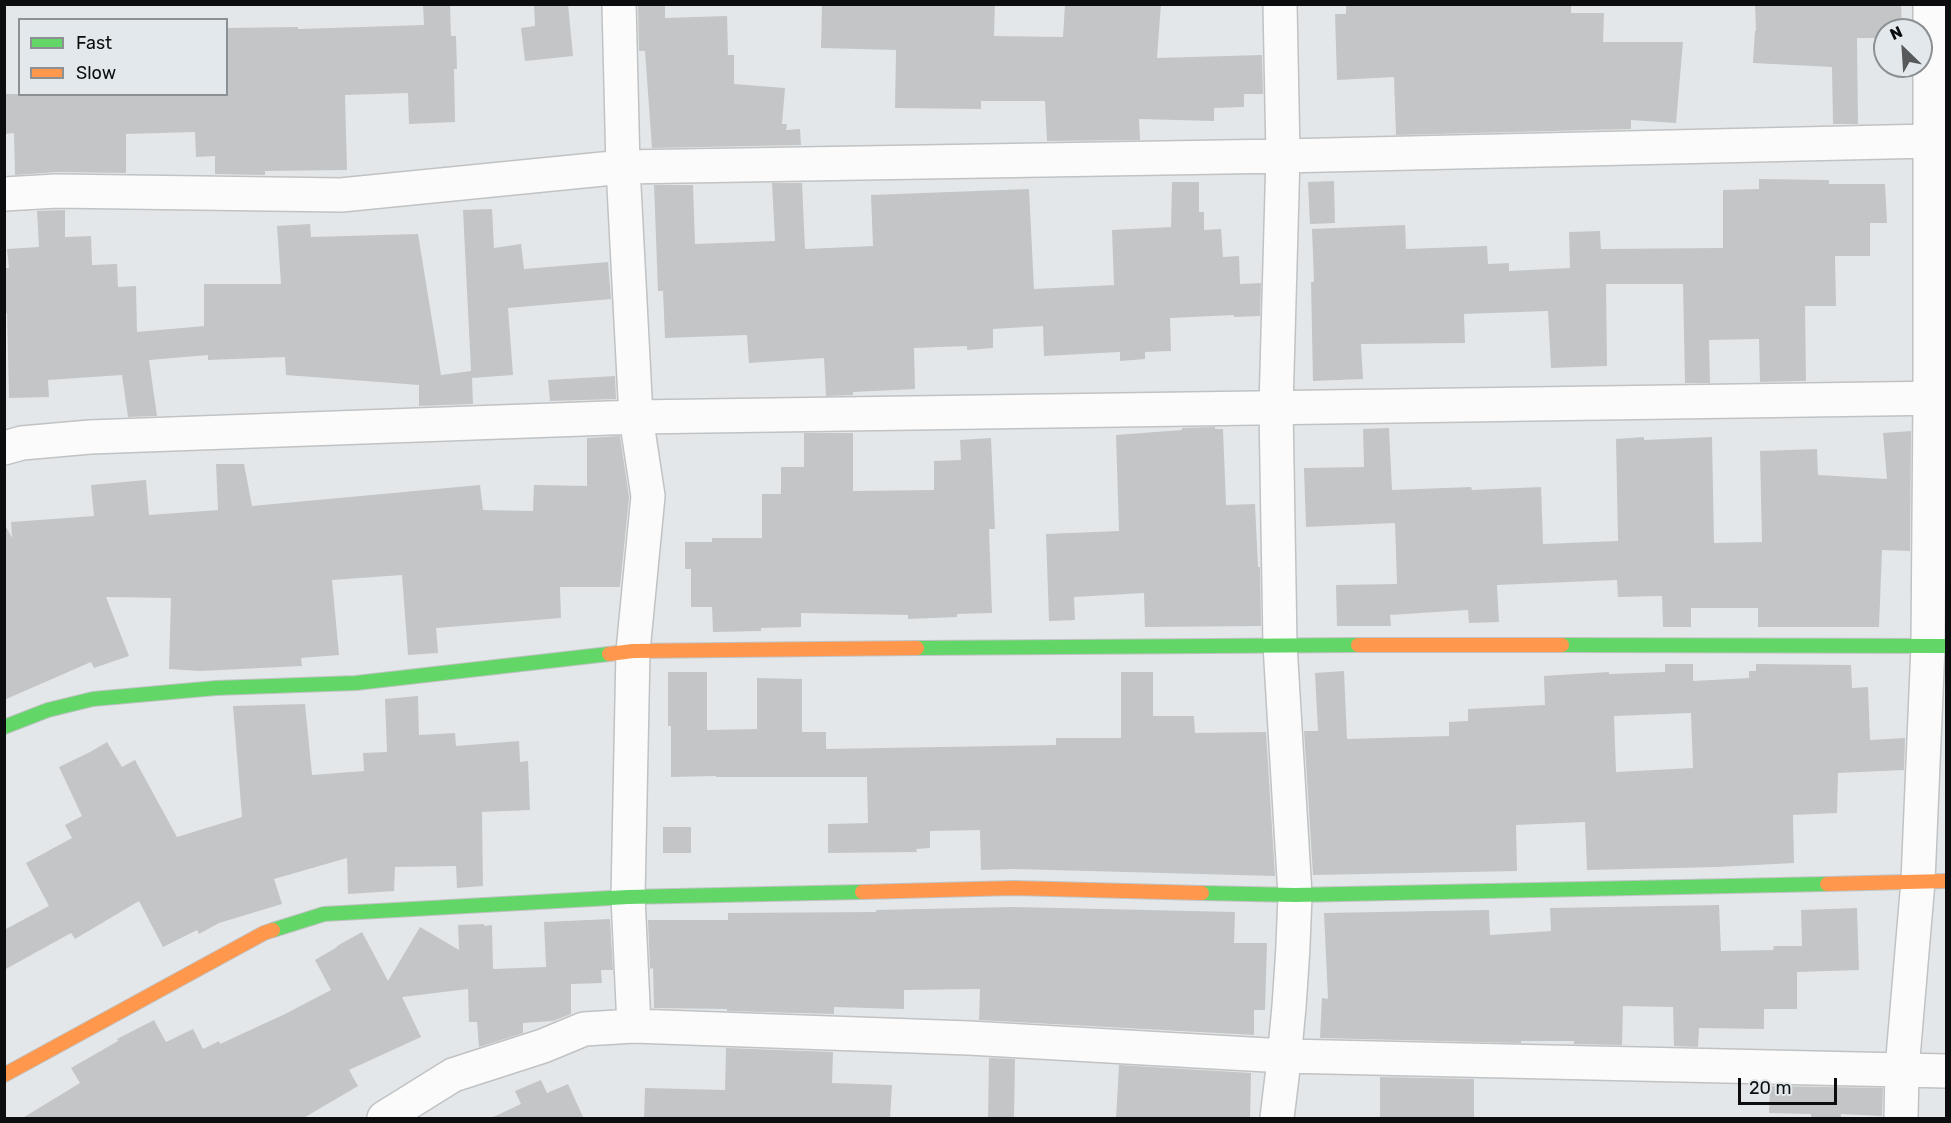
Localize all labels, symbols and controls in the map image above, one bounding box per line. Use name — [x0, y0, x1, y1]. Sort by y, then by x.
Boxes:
legend — [18, 18, 228, 96]
north arrow — [1873, 18, 1933, 78]
text: N — [1887, 22, 1905, 44]
text: Fast — [76, 32, 112, 54]
text: Slow — [76, 62, 116, 84]
scale bar — [1741, 1066, 1840, 1104]
text: 20 m — [1749, 1077, 1791, 1099]

